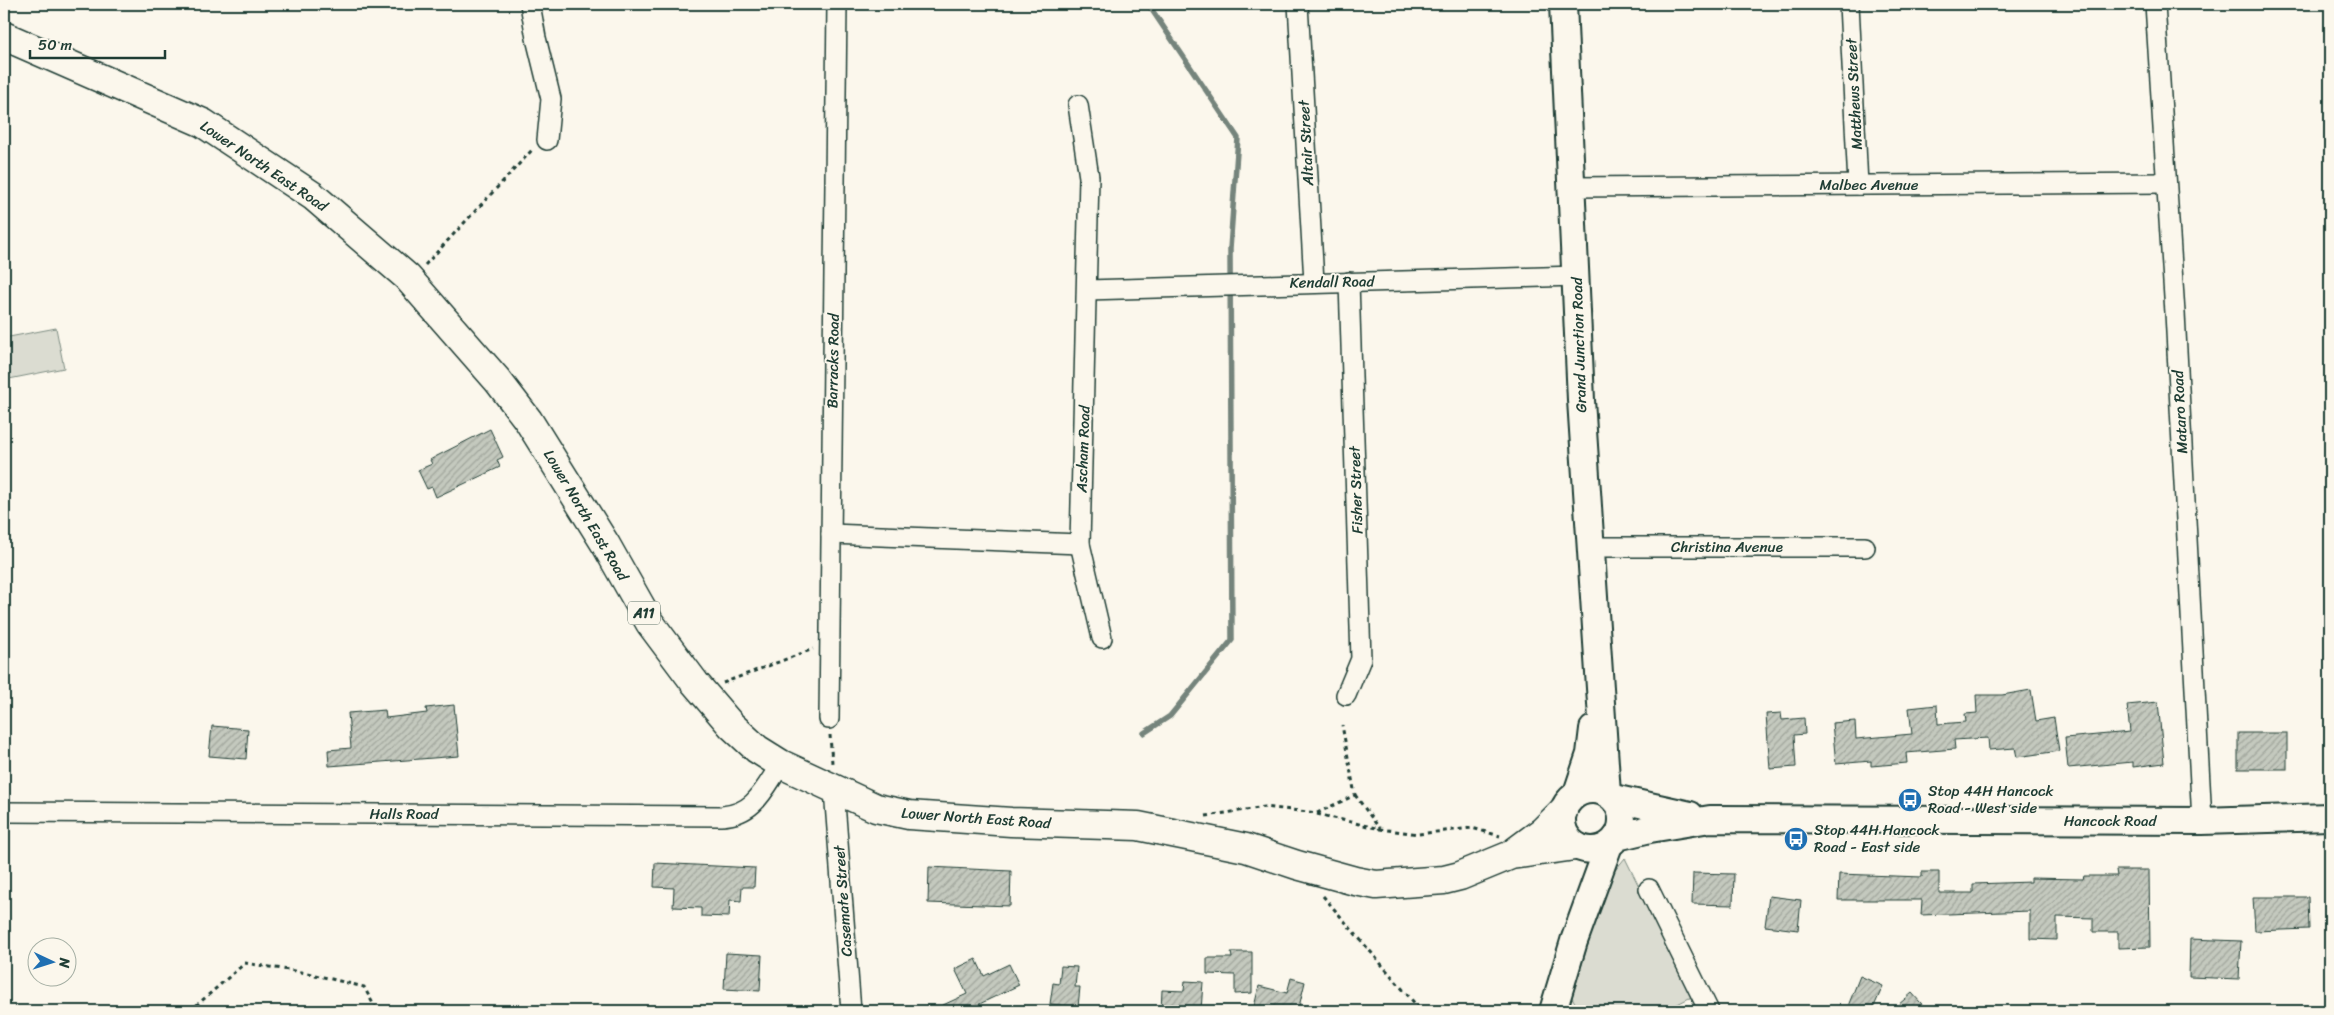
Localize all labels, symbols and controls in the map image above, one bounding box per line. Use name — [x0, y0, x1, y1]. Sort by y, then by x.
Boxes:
scale bar — [30, 28, 165, 60]
text: 50 m — [38, 32, 73, 58]
street label: Matthews Street — [1838, 37, 1870, 150]
street label: Altair Street — [1291, 99, 1321, 187]
street label: Lower North East Road — [195, 113, 334, 219]
street label: Malbec Avenue — [1819, 172, 1919, 198]
street label: Kendall Road — [1289, 268, 1376, 296]
street label: Grand Junction Road — [1564, 276, 1594, 413]
street label: Barracks Road — [819, 312, 847, 409]
street label: Mataro Road — [2165, 369, 2195, 454]
street label: Ascham Road — [1068, 404, 1098, 494]
street label: Lower North East Road — [536, 444, 636, 587]
street label: Fisher Street — [1341, 445, 1371, 534]
street label: Christina Avenue — [1671, 534, 1783, 560]
road number: A11 — [628, 602, 660, 624]
place label: Stop 44H Hancock Road - West side — [1928, 778, 2055, 821]
bus stop icon: Stop 44H Hancock Road - West side — [1897, 787, 1923, 813]
street label: Lower North East Road — [900, 800, 1053, 836]
street label: Halls Road — [370, 801, 440, 827]
street label: Hancock Road — [2064, 808, 2157, 834]
place label: Stop 44H Hancock Road - East side — [1814, 817, 1941, 860]
bus stop icon: Stop 44H Hancock Road - East side — [1783, 826, 1809, 852]
street label: Casemate Street — [826, 844, 860, 957]
north arrow — [28, 938, 78, 988]
text: N — [52, 956, 77, 969]

